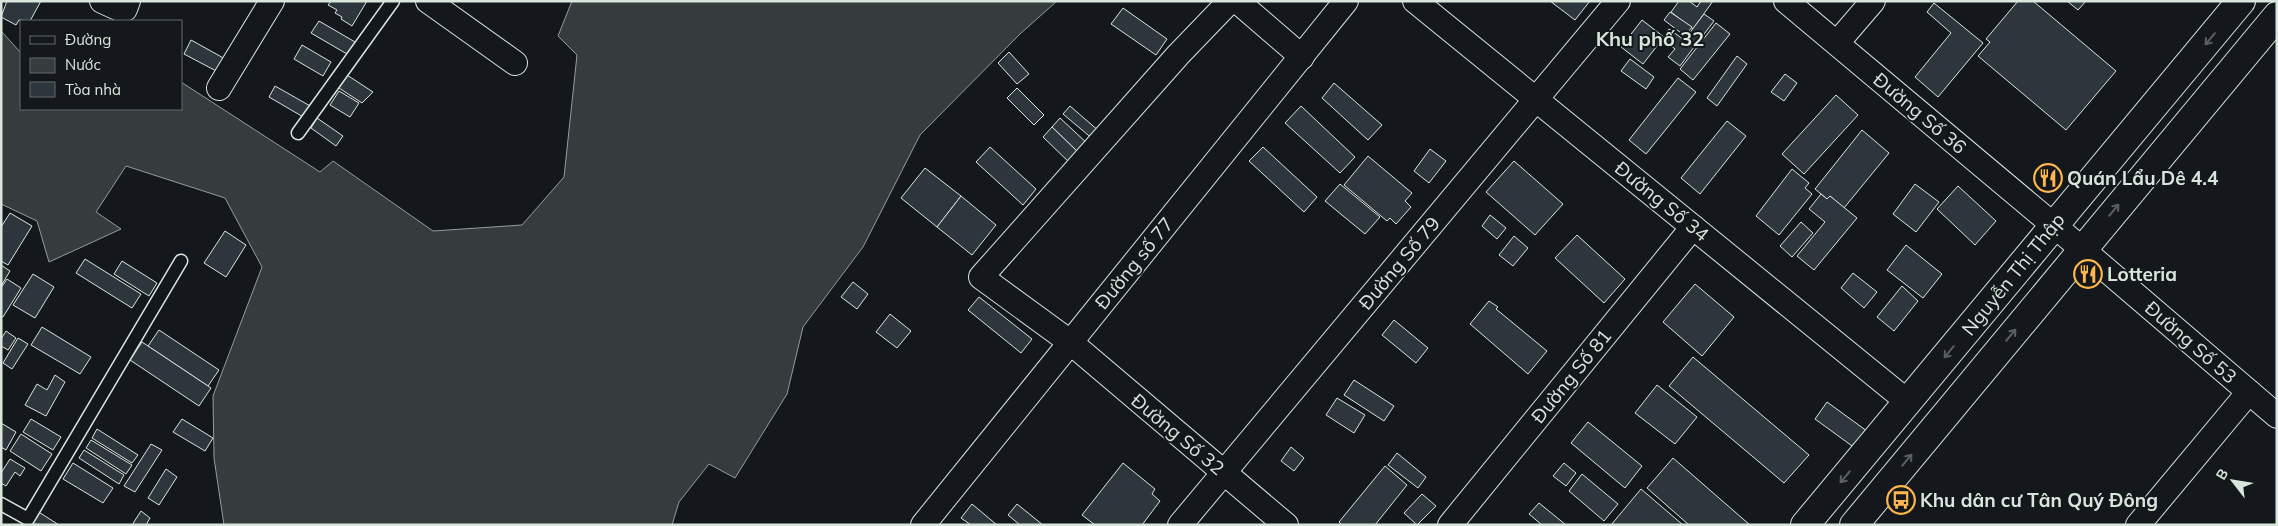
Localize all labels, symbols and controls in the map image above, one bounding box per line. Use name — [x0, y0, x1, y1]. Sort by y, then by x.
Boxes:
legend — [20, 20, 182, 110]
district label: Khu phố 32 — [1596, 26, 1704, 51]
text: Đường — [65, 30, 111, 49]
one-way arrow — [2204, 32, 2215, 45]
text: Nước — [65, 55, 101, 74]
street label: Đường Số 36 — [1869, 67, 1971, 159]
text: Tòa nhà — [65, 80, 121, 99]
street label: Đường Số 34 — [1610, 156, 1714, 246]
restaurant icon: Quán Lẩu Dê 4.4 — [2033, 163, 2063, 193]
place label: Quán Lẩu Dê 4.4 — [2067, 166, 2219, 190]
one-way arrow — [2109, 204, 2120, 217]
street label: Nguyễn Thị Thập — [1956, 208, 2070, 340]
street label: Đường số 77 — [1090, 212, 1178, 314]
street label: Đường Số 79 — [1353, 212, 1445, 314]
restaurant icon: Lotteria — [2073, 259, 2103, 289]
place label: Lotteria — [2107, 262, 2177, 286]
street label: Đường Số 53 — [2140, 296, 2242, 388]
street label: Đường Số 81 — [1526, 324, 1616, 428]
one-way arrow — [2005, 329, 2016, 342]
one-way arrow — [1944, 345, 1955, 358]
street label: Đường Số 32 — [1127, 388, 1229, 480]
one-way arrow — [1902, 454, 1913, 467]
north arrow — [2208, 456, 2258, 506]
text: B — [2212, 465, 2232, 483]
one-way arrow — [1839, 470, 1851, 483]
bus stop icon: Khu dân cư Tân Quý Đông — [1886, 485, 1916, 515]
place label: Khu dân cư Tân Quý Đông — [1920, 488, 2158, 512]

